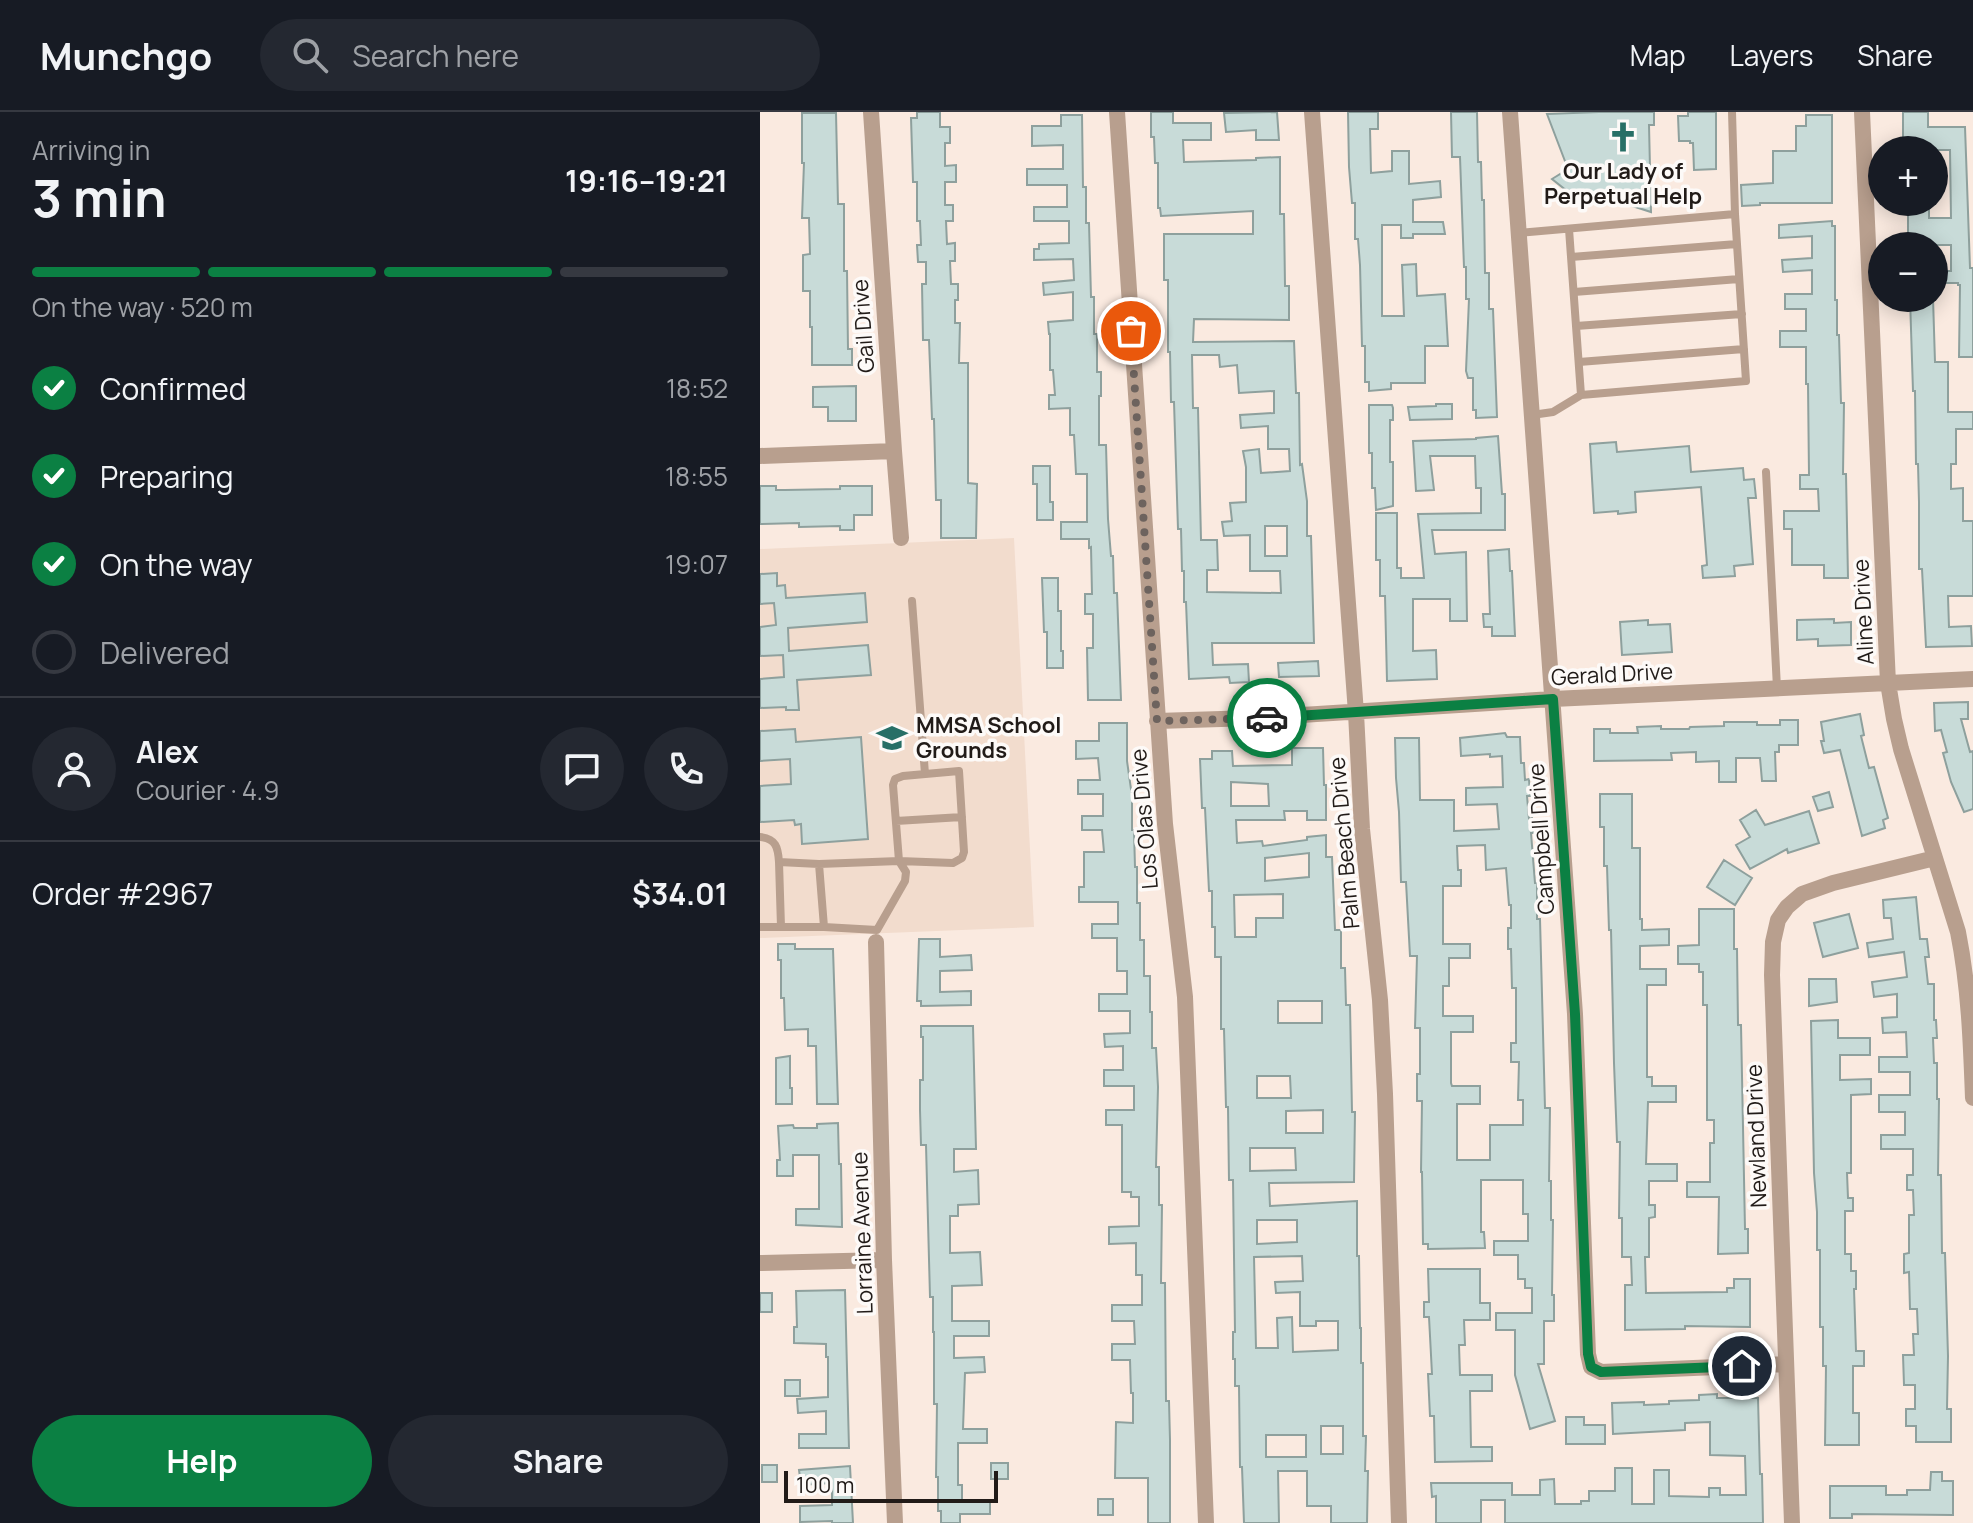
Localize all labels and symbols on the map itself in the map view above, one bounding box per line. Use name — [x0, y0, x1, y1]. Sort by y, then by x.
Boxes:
church icon: Our Lady of Perpetual Help — [1606, 120, 1640, 154]
place label: Our Lady of Perpetual Help — [1544, 156, 1702, 211]
street label: Gail Drive — [845, 278, 881, 374]
pin — [1097, 297, 1165, 365]
street label: Aline Drive — [1845, 558, 1881, 666]
street label: Gerald Drive — [1550, 656, 1674, 692]
courier — [1227, 678, 1307, 758]
place label: MMSA School Grounds — [916, 710, 1062, 765]
school or university icon: MMSA School Grounds — [875, 721, 909, 755]
street label: Los Olas Drive — [1123, 747, 1165, 890]
street label: Palm Beach Drive — [1322, 756, 1366, 930]
street label: Campbell Drive — [1521, 762, 1561, 916]
street label: Newland Drive — [1738, 1064, 1773, 1208]
street label: Lorraine Avenue — [844, 1151, 880, 1315]
pin — [1708, 1332, 1776, 1400]
scale bar — [784, 1467, 998, 1503]

